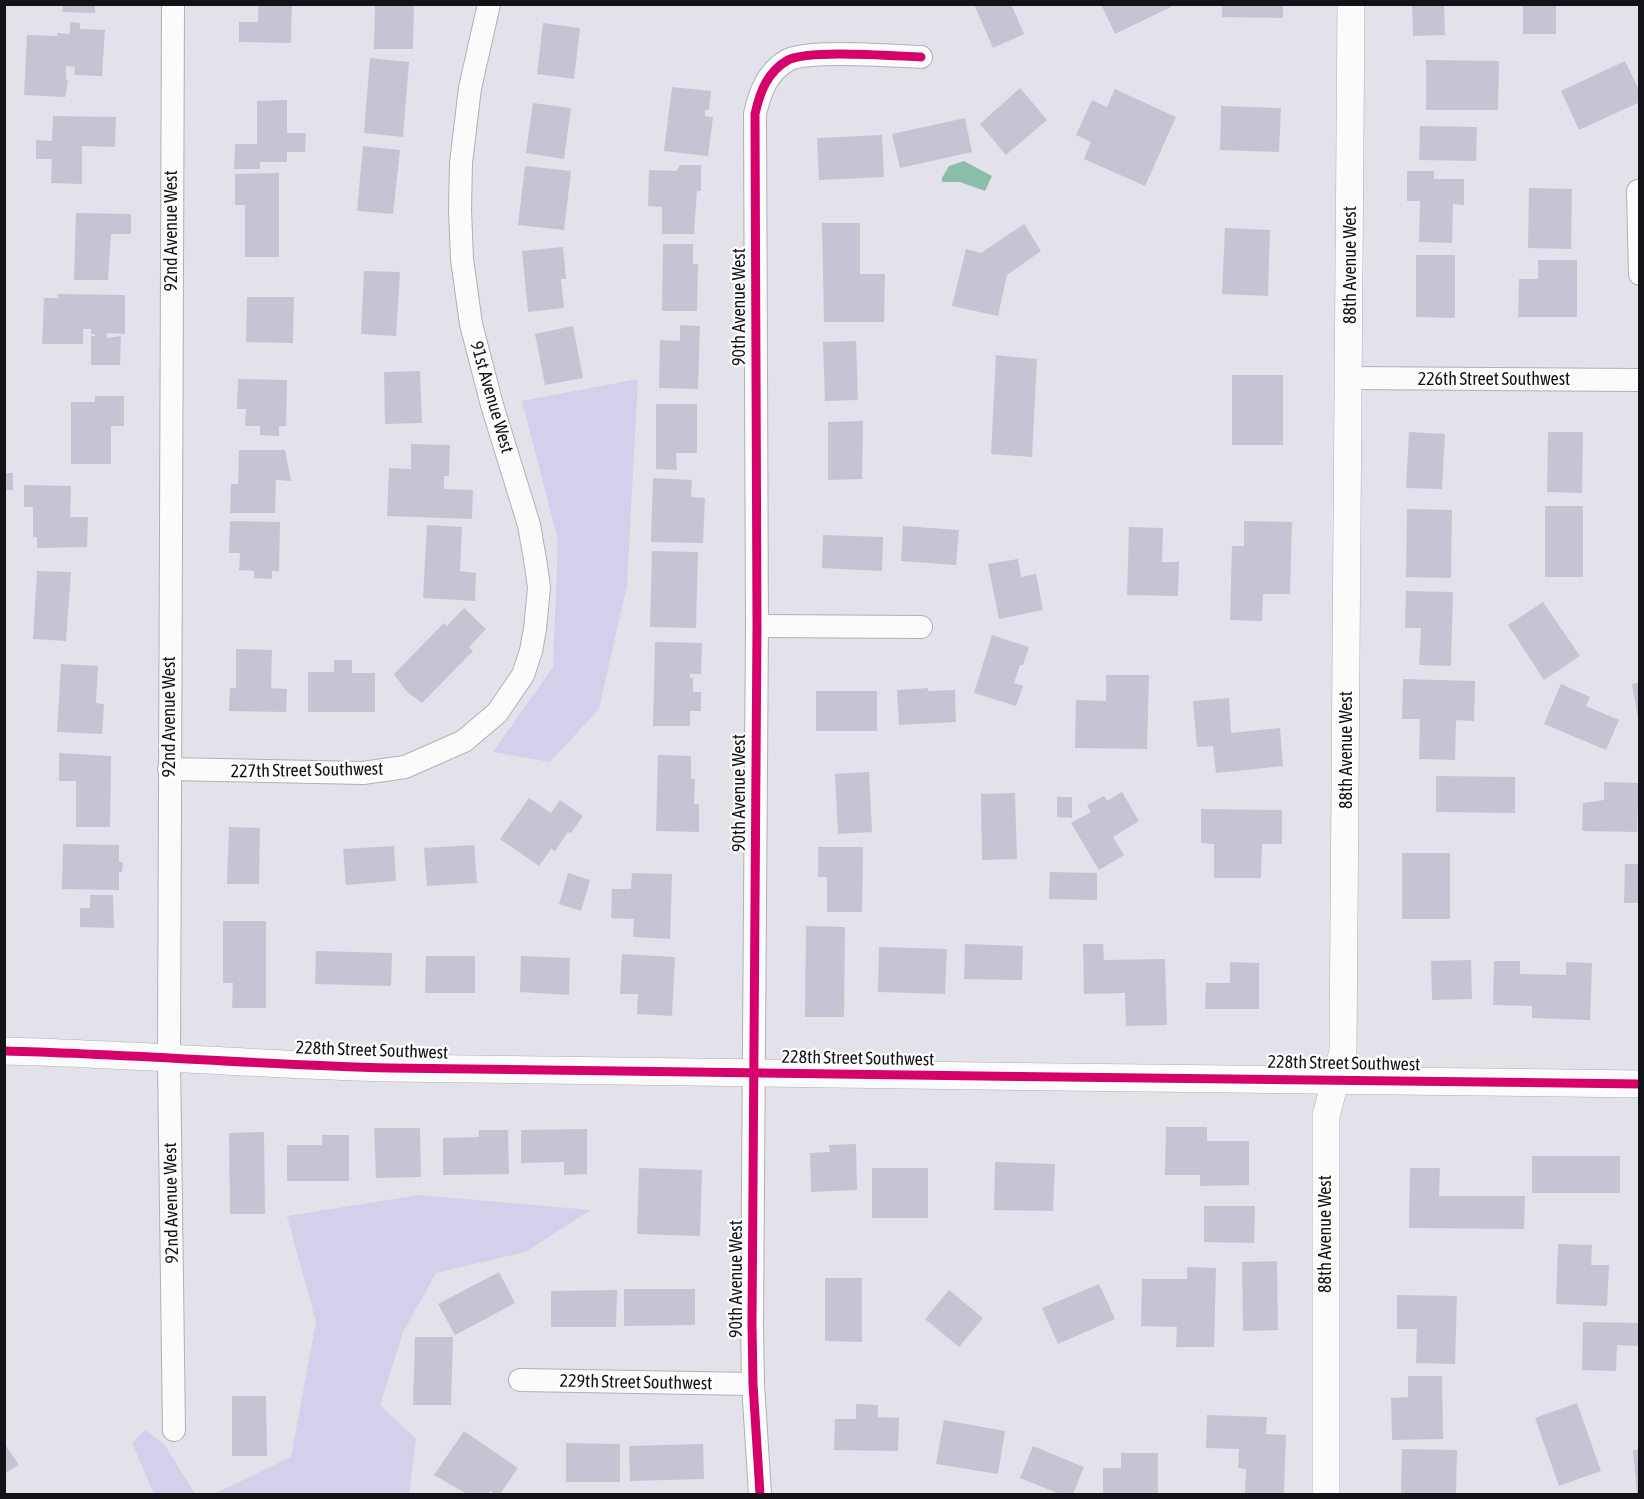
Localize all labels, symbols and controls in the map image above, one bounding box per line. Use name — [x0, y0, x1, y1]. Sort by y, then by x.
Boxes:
street label: 92nd Avenue West — [160, 170, 181, 292]
street label: 88th Avenue West — [1339, 206, 1360, 324]
street label: 90th Avenue West — [728, 248, 749, 366]
street label: 91st Avenue West — [466, 338, 518, 455]
street label: 226th Street Southwest — [1418, 368, 1570, 389]
street label: 92nd Avenue West — [158, 656, 179, 778]
street label: 88th Avenue West — [1335, 691, 1356, 809]
street label: 90th Avenue West — [728, 734, 749, 852]
street label: 227th Street Southwest — [231, 758, 383, 781]
street label: 228th Street Southwest — [295, 1036, 449, 1063]
street label: 228th Street Southwest — [782, 1046, 934, 1069]
street label: 228th Street Southwest — [1268, 1051, 1420, 1074]
street label: 92nd Avenue West — [159, 1142, 182, 1264]
street label: 88th Avenue West — [1314, 1175, 1335, 1293]
street label: 90th Avenue West — [725, 1220, 746, 1338]
street label: 229th Street Southwest — [560, 1370, 712, 1393]

